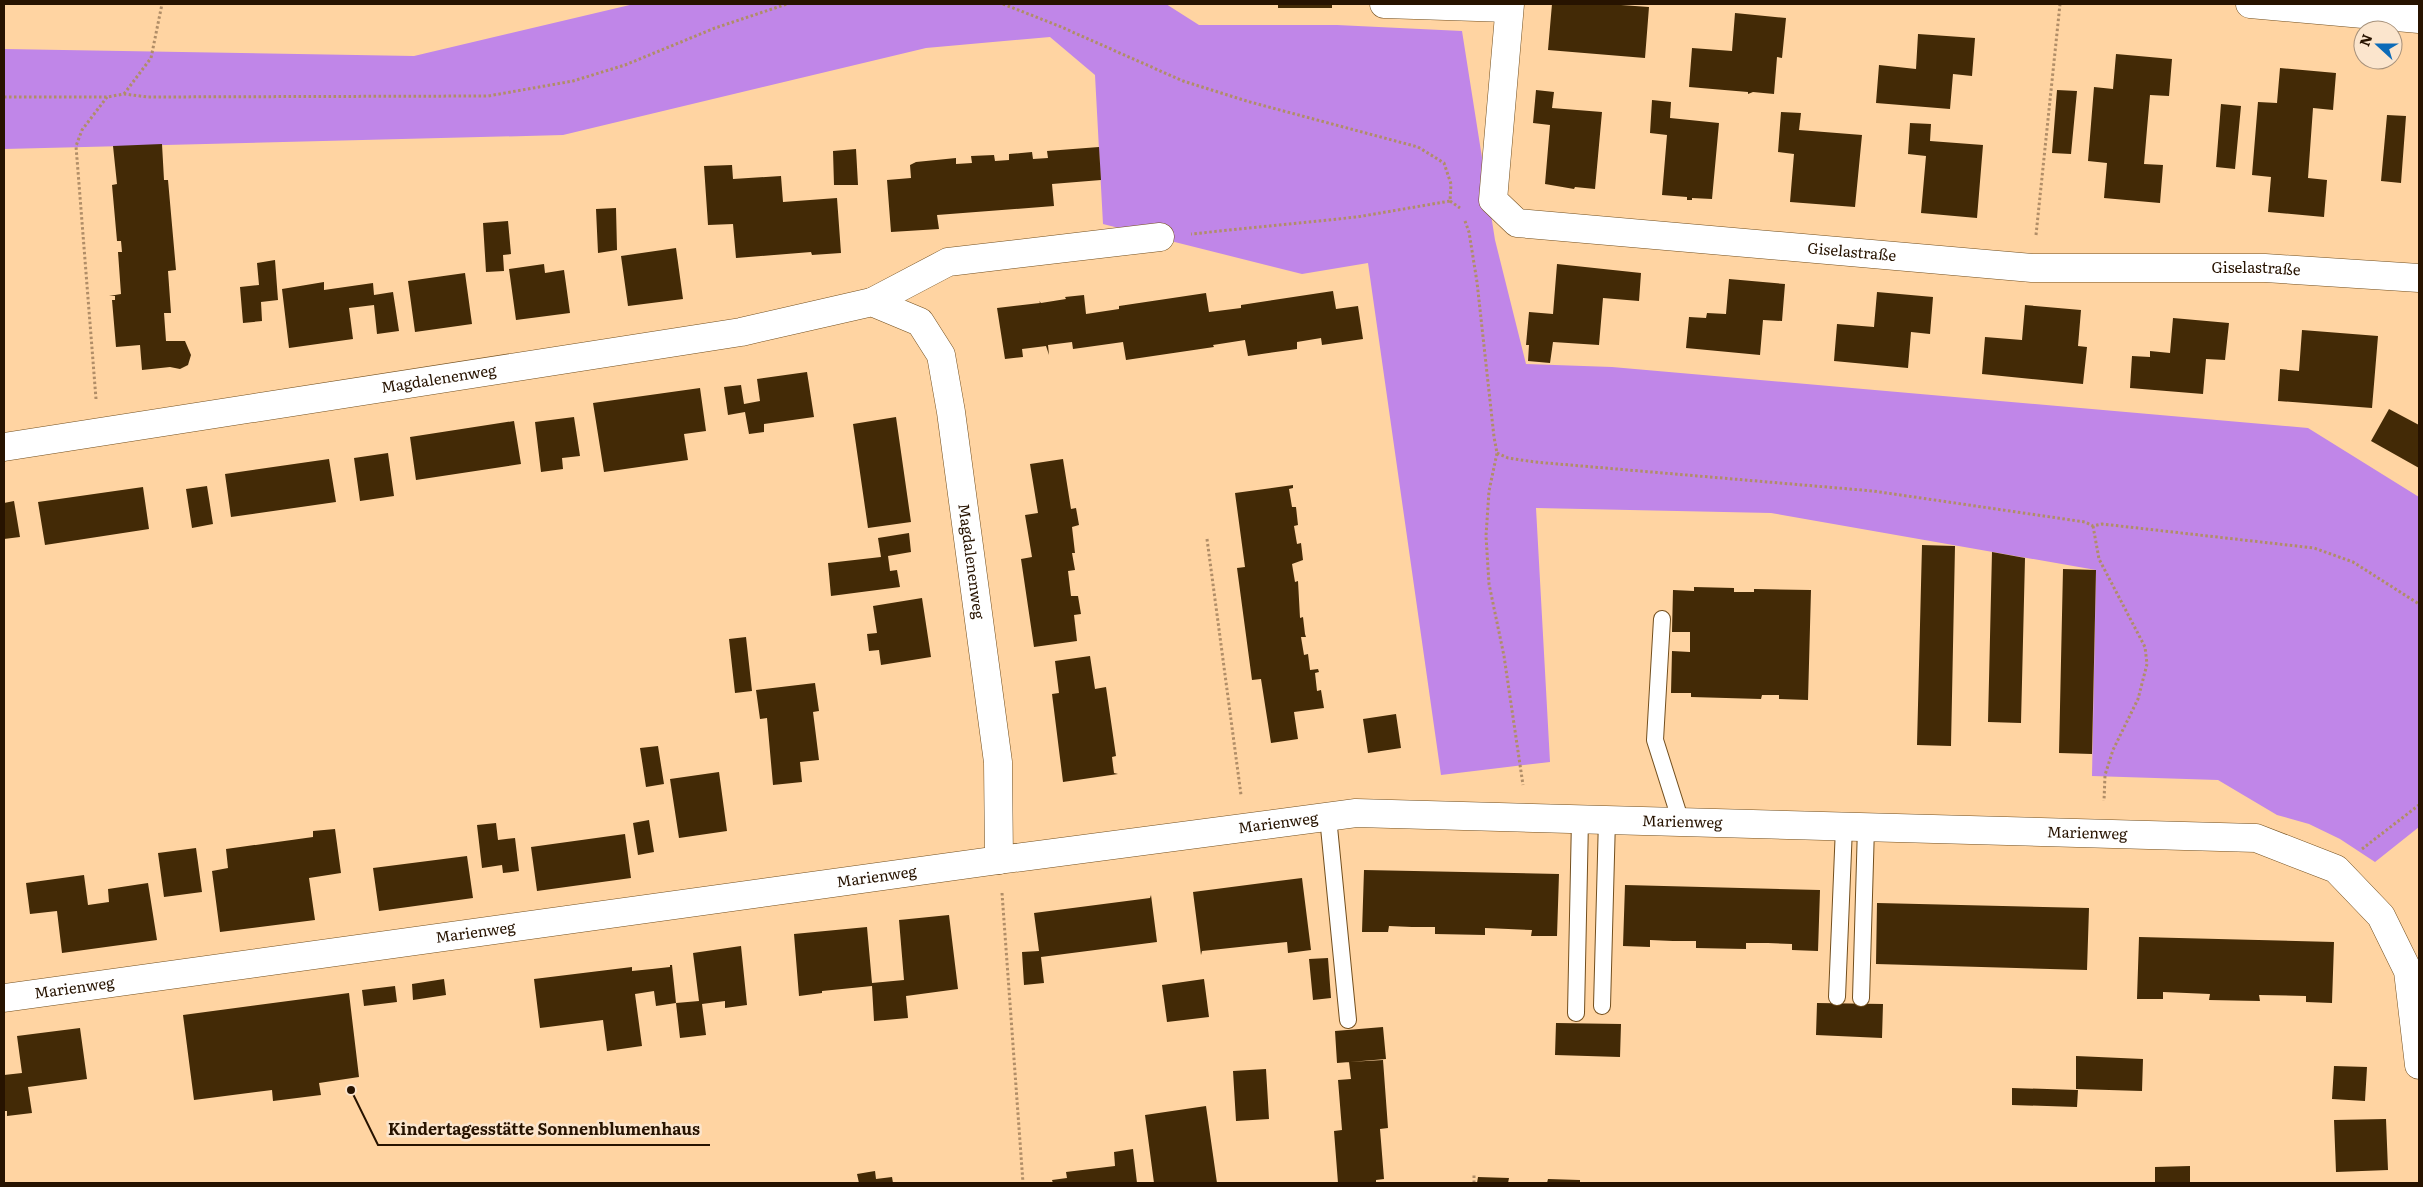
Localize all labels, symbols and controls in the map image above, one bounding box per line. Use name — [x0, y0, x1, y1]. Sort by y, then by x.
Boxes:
north arrow — [2353, 20, 2403, 70]
text: N — [2353, 31, 2376, 49]
street label: Giselastraße — [1806, 235, 1897, 266]
street label: Giselastraße — [2211, 255, 2302, 280]
street label: Magdalenenweg — [379, 357, 498, 398]
street label: Magdalenenweg — [953, 502, 992, 621]
street label: Marienweg — [1236, 805, 1320, 838]
street label: Marienweg — [1642, 808, 1724, 833]
street label: Marienweg — [2047, 819, 2128, 844]
street label: Marienweg — [835, 858, 919, 892]
street label: Marienweg — [434, 914, 517, 948]
street label: Marienweg — [33, 970, 116, 1004]
callout: Kindertagesstätte Sonnenblumenhaus — [378, 1114, 710, 1145]
text: Kindertagesstätte Sonnenblumenhaus — [388, 1116, 700, 1140]

